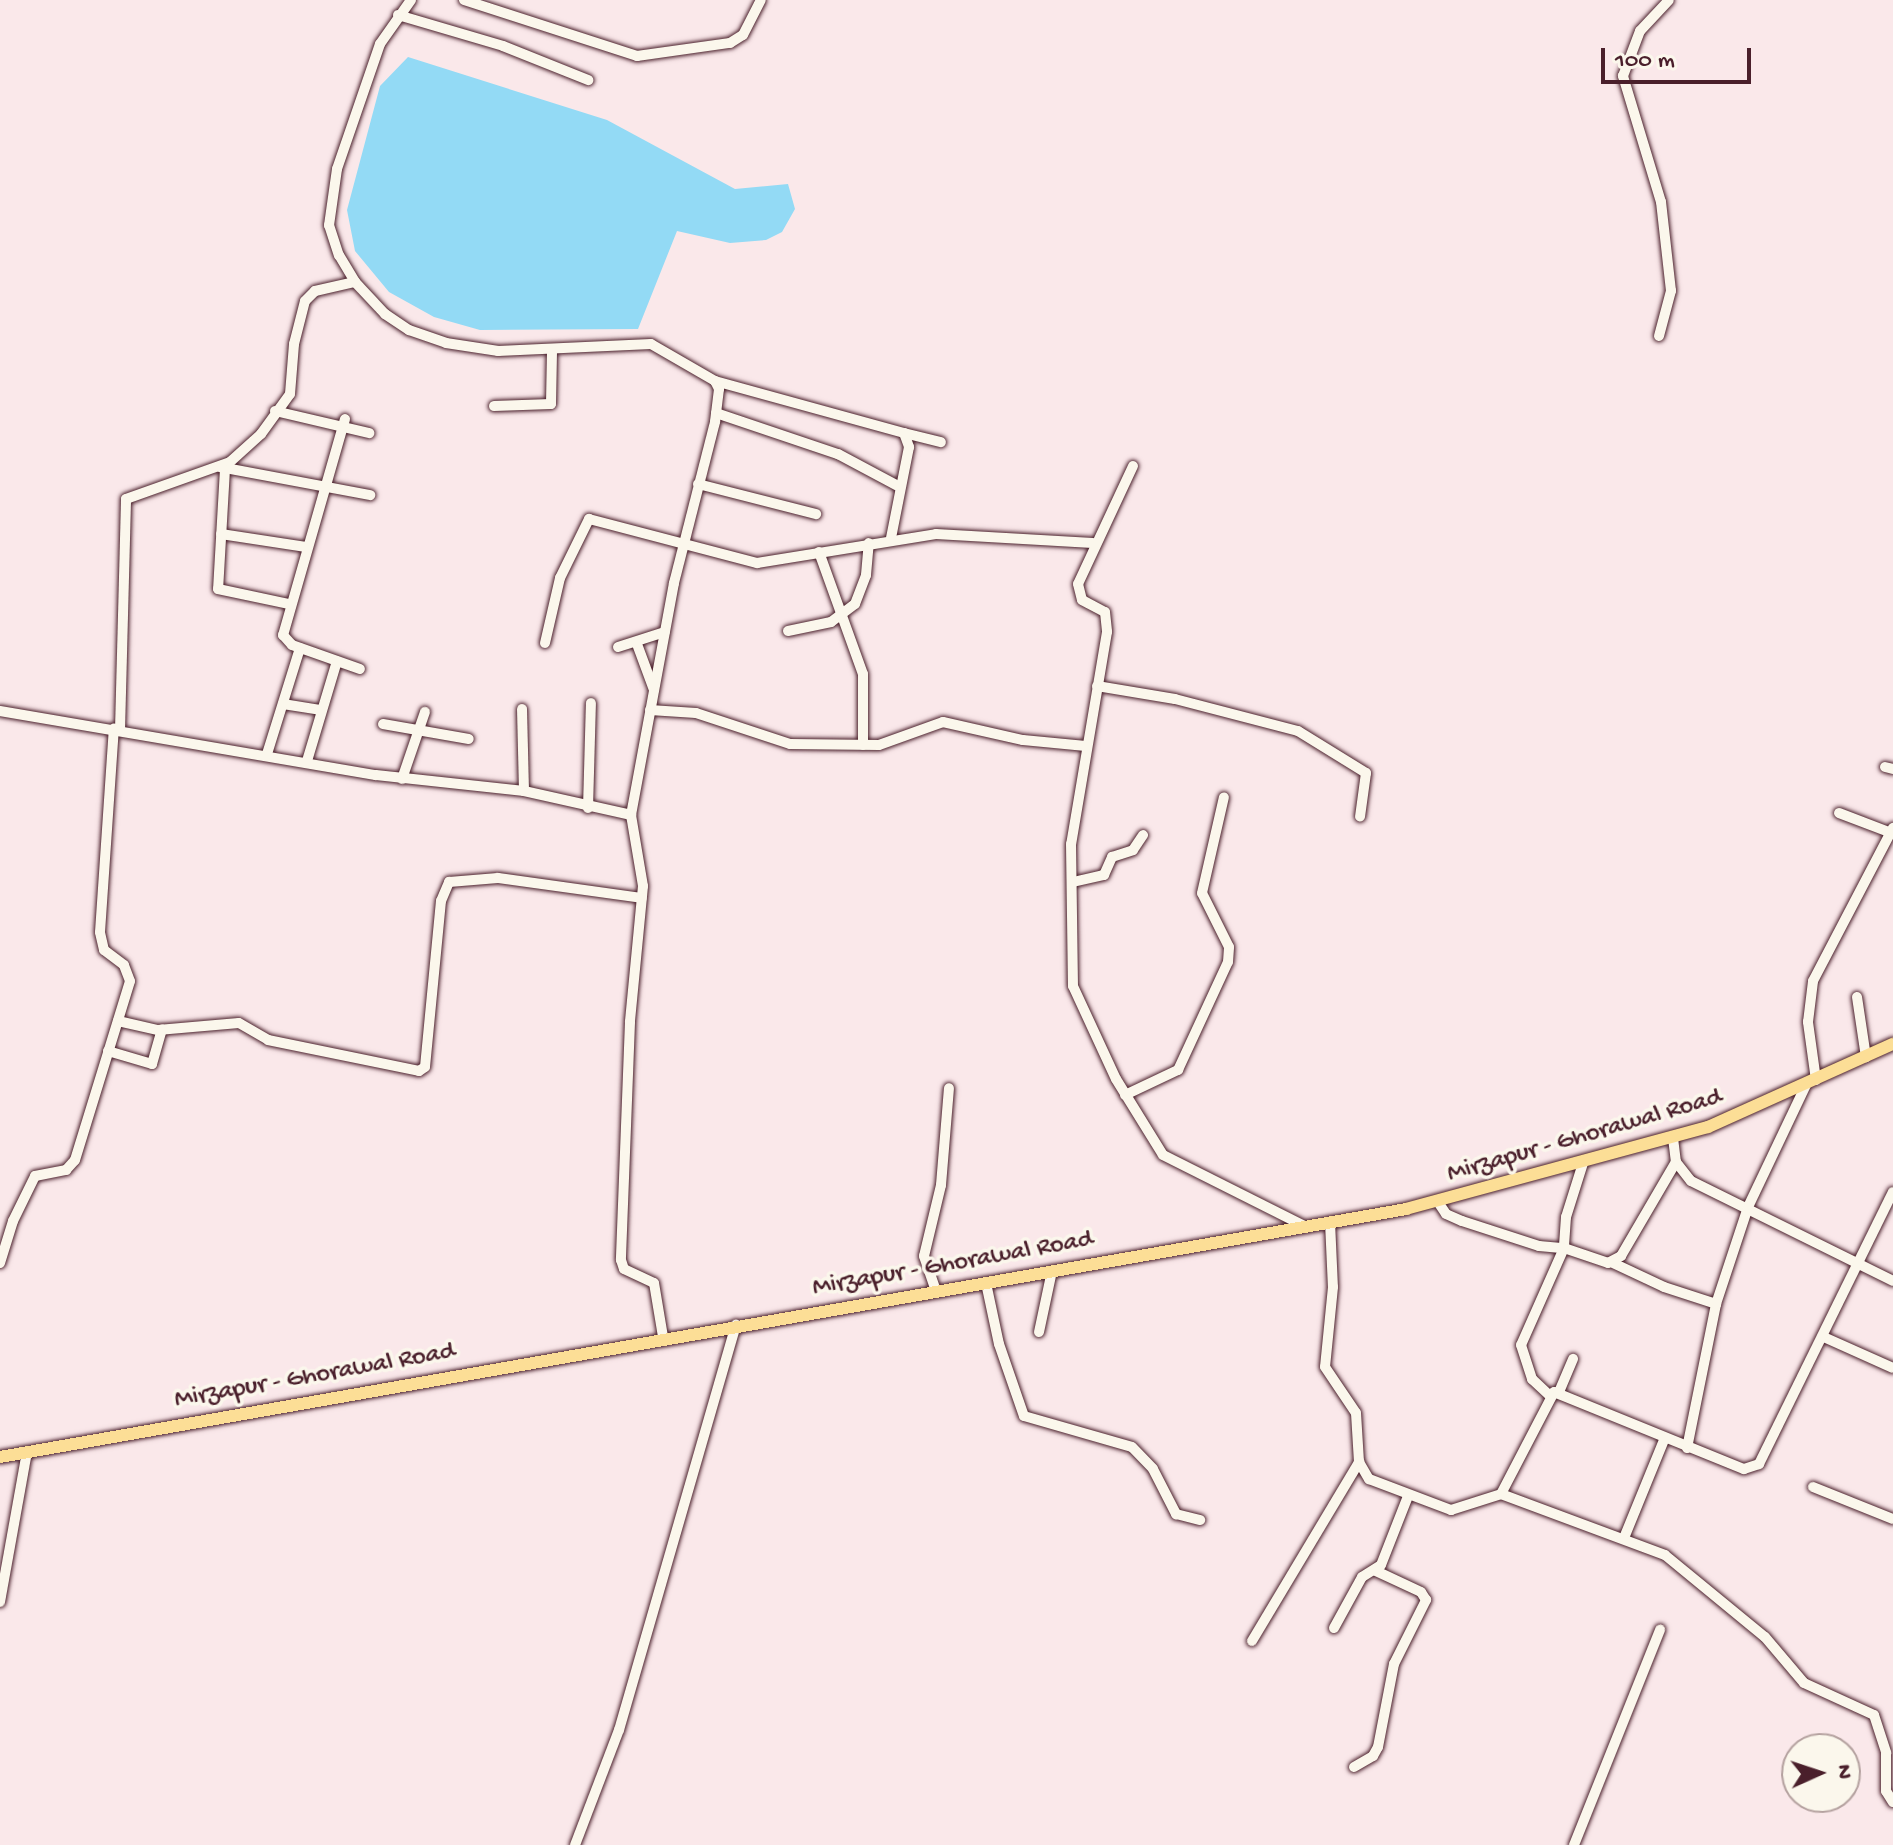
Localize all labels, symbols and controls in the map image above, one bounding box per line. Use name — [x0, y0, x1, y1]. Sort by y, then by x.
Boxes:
scale bar — [1605, 32, 1755, 82]
text: 100 m — [1615, 47, 1675, 76]
street label: Mirzapur - Ghorawal Road — [1444, 1083, 1726, 1191]
street label: Mirzapur - Ghorawal Road — [810, 1225, 1096, 1305]
street label: Mirzapur - Ghorawal Road — [172, 1337, 458, 1417]
north arrow — [1781, 1733, 1861, 1813]
text: N — [1830, 1764, 1856, 1780]

